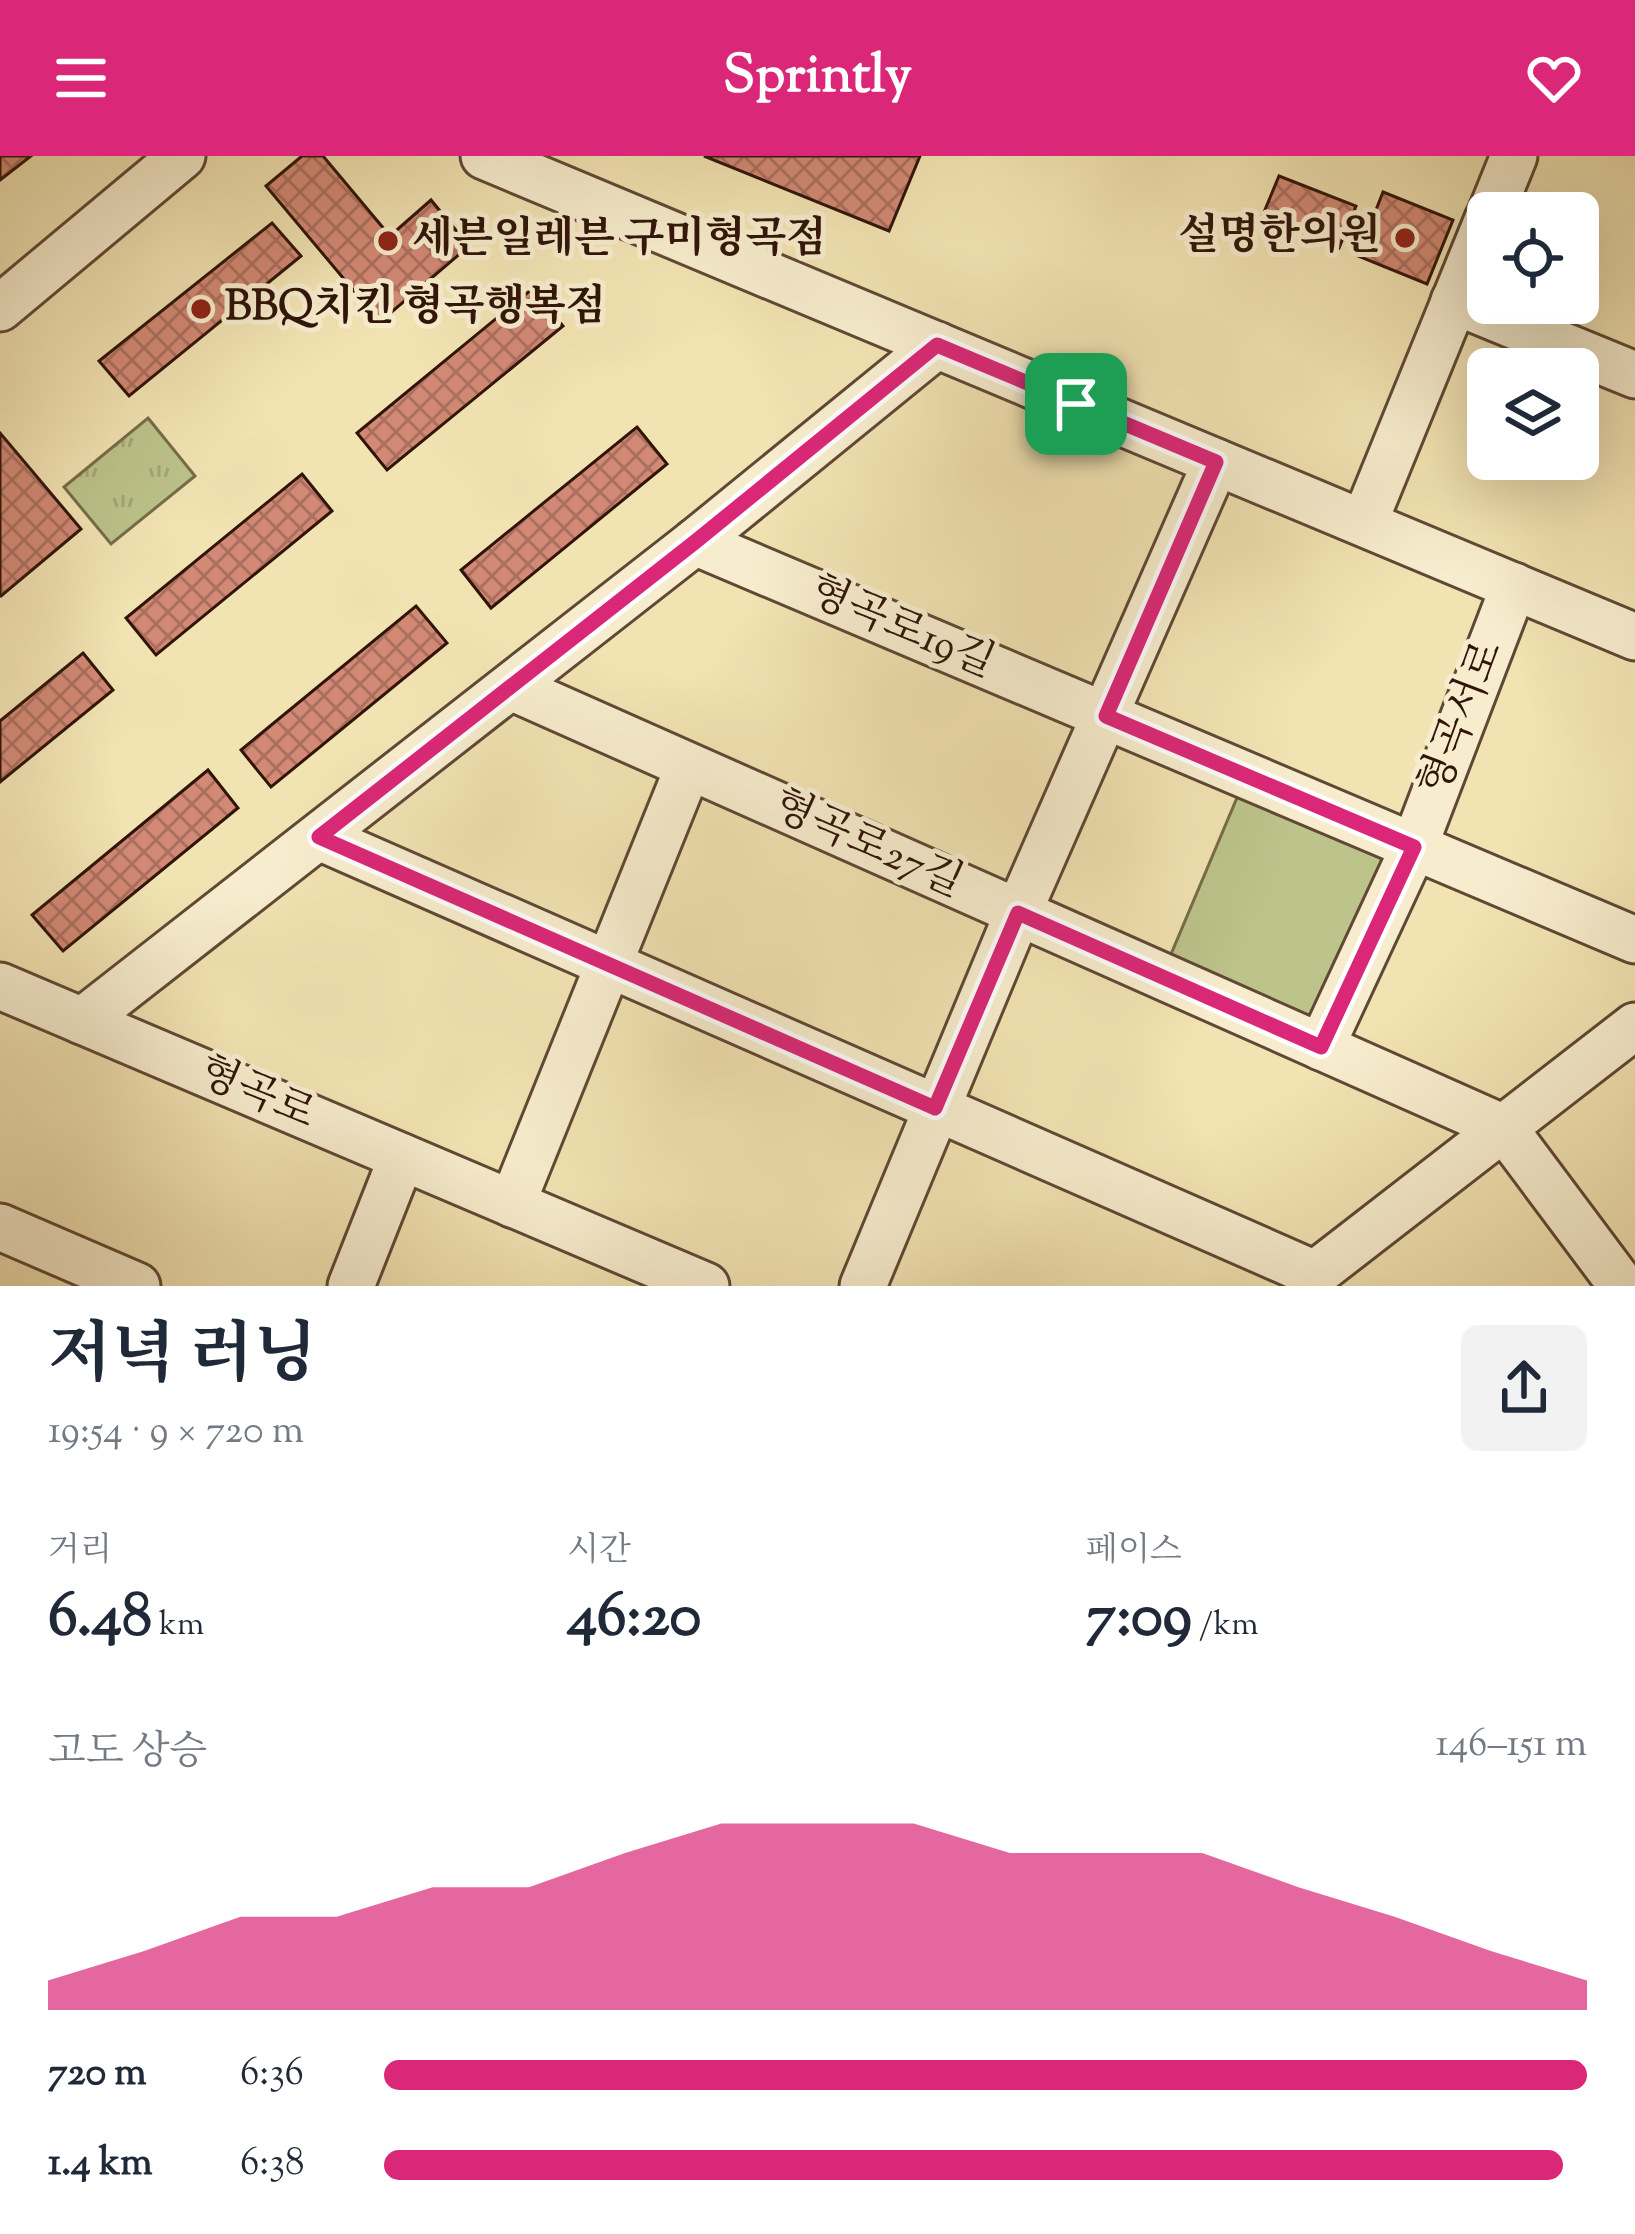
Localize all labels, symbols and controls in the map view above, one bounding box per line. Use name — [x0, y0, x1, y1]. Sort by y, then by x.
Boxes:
text: Sprintly — [723, 39, 912, 117]
icon: menu — [48, 45, 114, 111]
icon: heart — [1521, 45, 1587, 111]
map controls — [1467, 192, 1599, 480]
button: locate — [1467, 192, 1599, 324]
place label: 설명한의원 — [1178, 208, 1381, 268]
place label: 세븐일레븐 구미형곡점 — [412, 211, 827, 271]
marker: 설명한의원 — [1392, 225, 1418, 251]
marker: 세븐일레븐 구미형곡점 — [375, 228, 401, 254]
place label: BBQ치킨 형곡행복점 — [225, 279, 606, 339]
marker: BBQ치킨 형곡행복점 — [188, 296, 214, 322]
button: layers — [1467, 348, 1599, 480]
pin — [1025, 353, 1127, 455]
icon: arrive — [1043, 371, 1109, 437]
street label: 형곡로19길 — [799, 563, 1003, 695]
street label: 형곡서로 — [1406, 632, 1520, 806]
street label: 형곡로27길 — [762, 777, 972, 915]
street label: 형곡로 — [188, 1044, 324, 1146]
text: 저녁 러닝 — [48, 1312, 317, 1407]
button: share — [1461, 1325, 1587, 1451]
text: 19:54 · 9 × 720 m — [48, 1405, 304, 1461]
text: 거리 — [48, 1528, 112, 1576]
text: 시간 — [567, 1528, 631, 1576]
text: 페이스 — [1086, 1528, 1182, 1576]
text: 6.48 — [48, 1576, 152, 1663]
text: 46:20 — [567, 1576, 701, 1663]
text: 7:09 — [1086, 1576, 1192, 1663]
text: km — [152, 1602, 204, 1650]
text: /km — [1192, 1602, 1259, 1650]
text: 146–151 m — [1436, 1718, 1587, 1774]
text: 고도 상승 — [48, 1726, 207, 1782]
text: 720 m — [48, 2047, 147, 2103]
text: 6:36 — [240, 2047, 304, 2103]
text: 1.4 km — [48, 2137, 153, 2193]
text: 6:38 — [240, 2137, 304, 2193]

